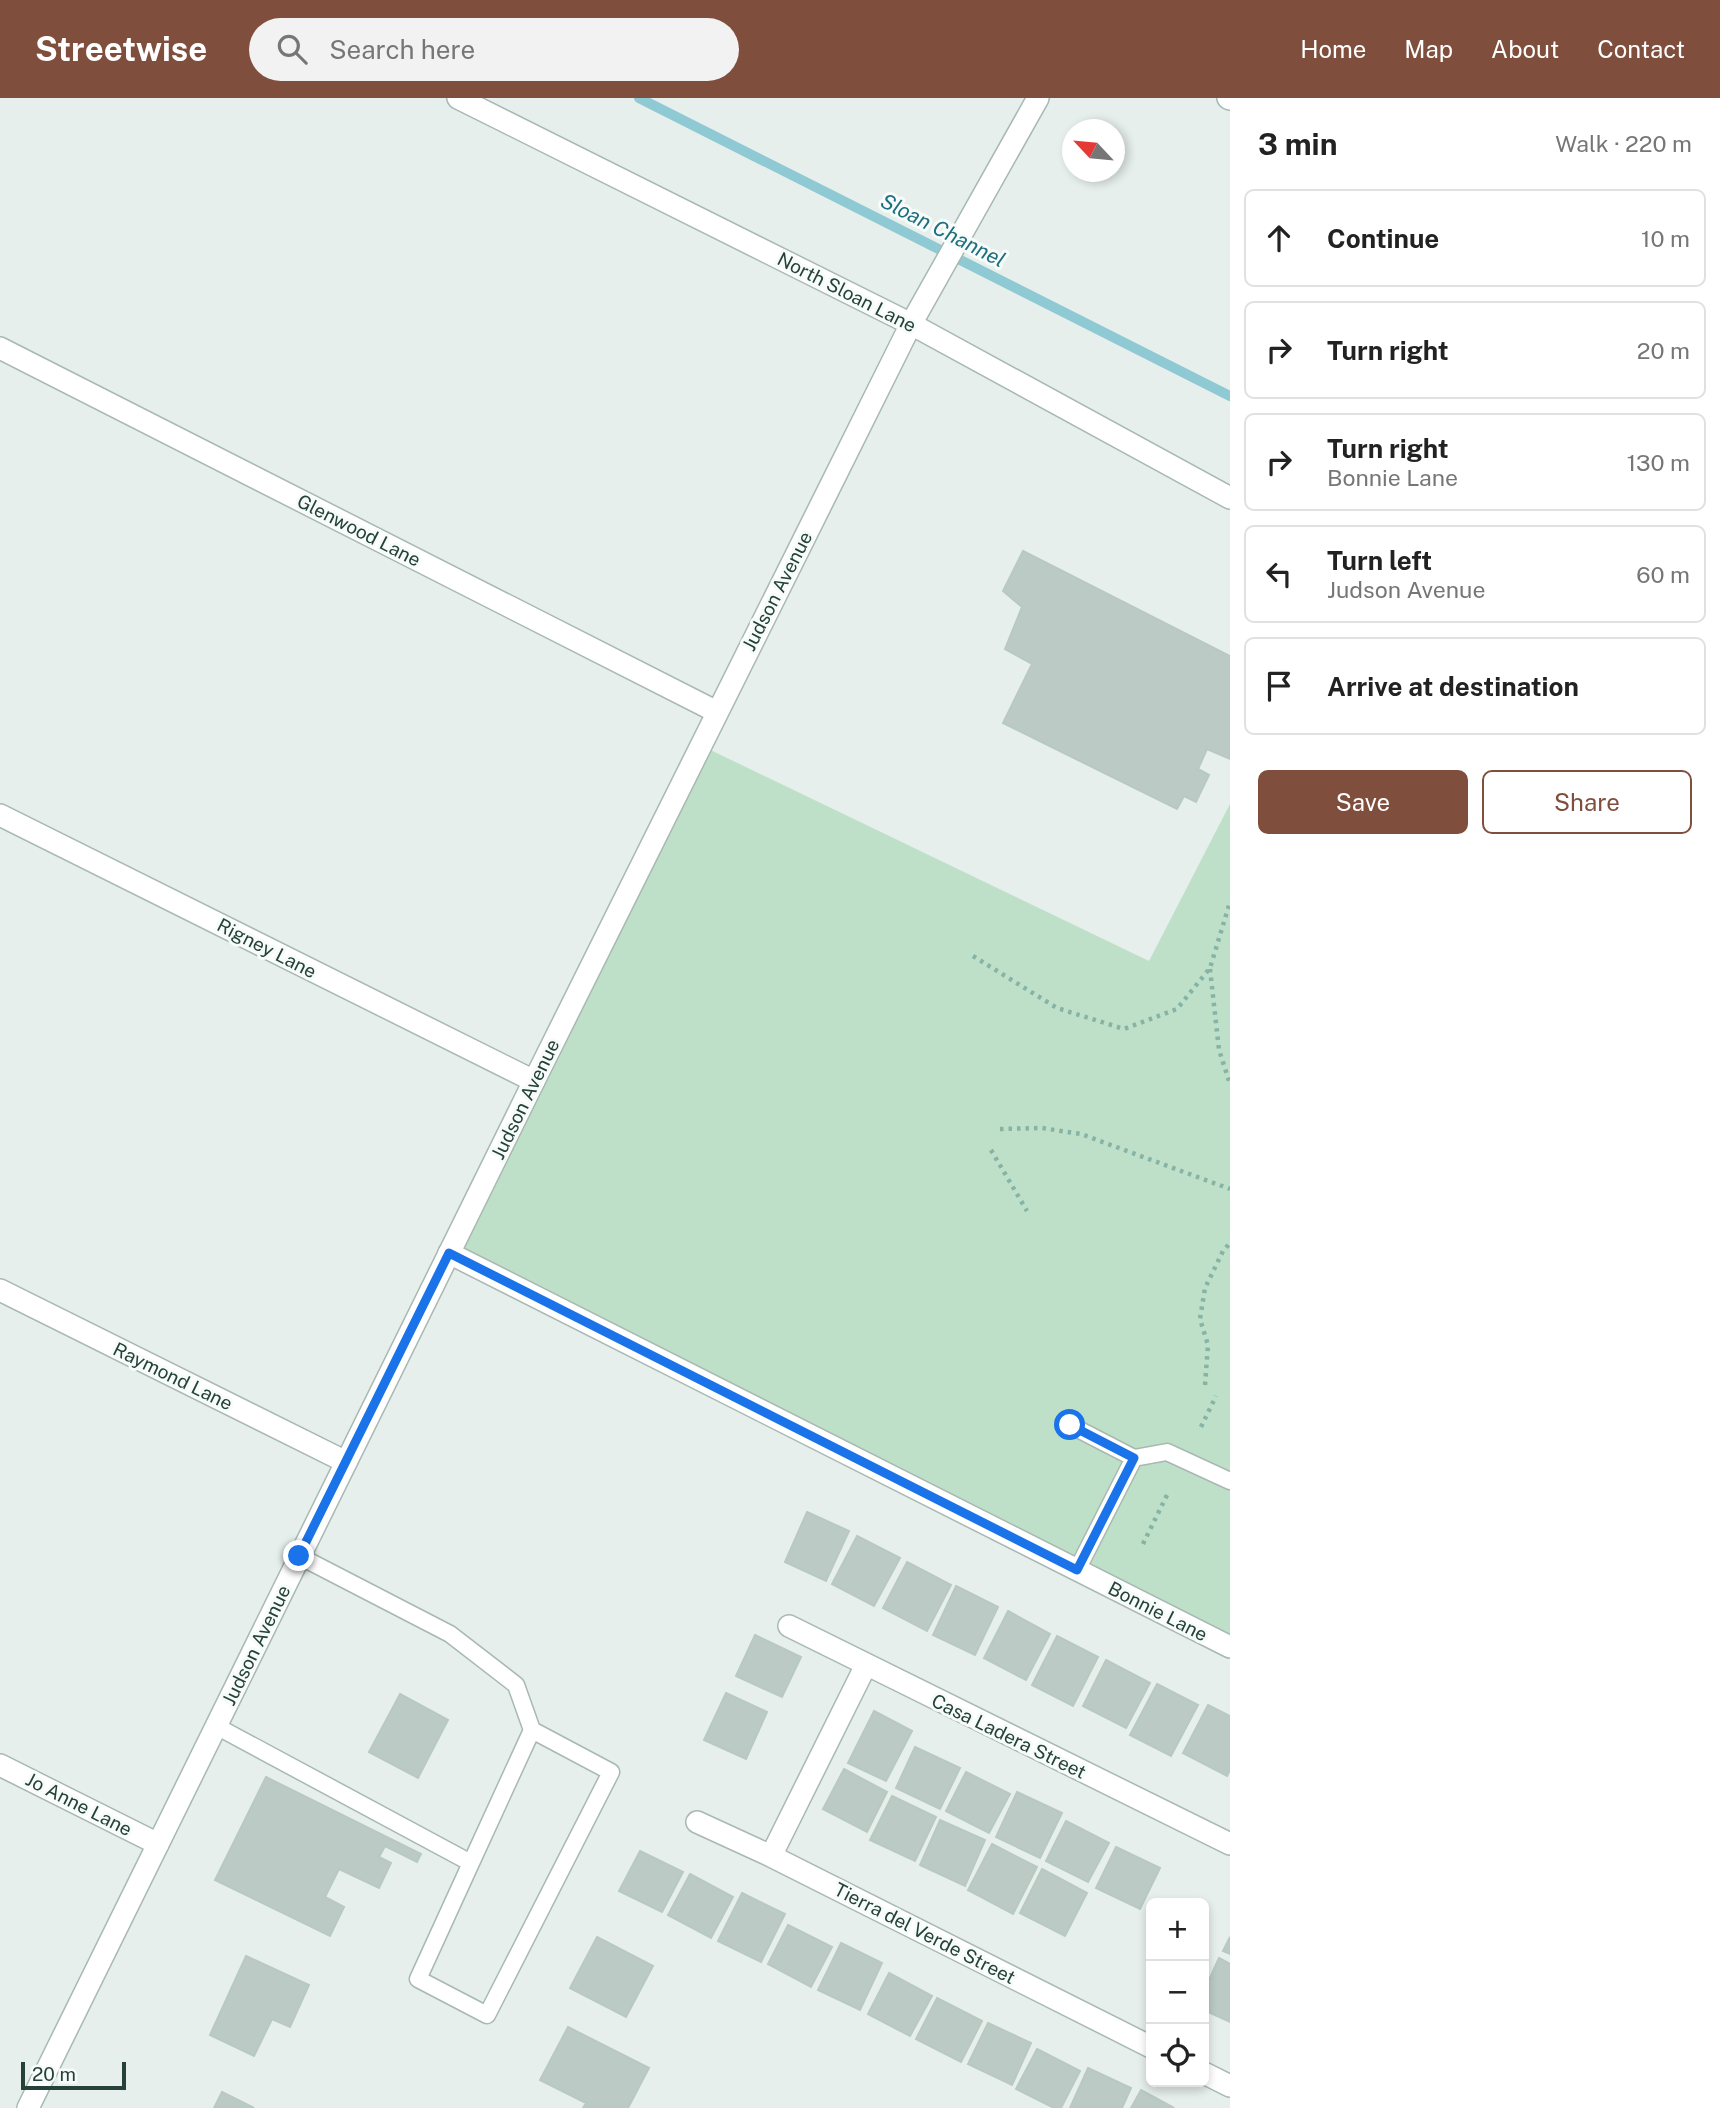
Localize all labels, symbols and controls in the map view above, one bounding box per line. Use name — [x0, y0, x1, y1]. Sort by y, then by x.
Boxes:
search box — [249, 18, 739, 81]
text: Streetwise — [35, 30, 207, 68]
icon: search — [273, 30, 311, 68]
text: Search here — [329, 34, 475, 65]
text: Home — [1300, 35, 1366, 63]
text: Map — [1404, 35, 1453, 63]
text: About — [1491, 35, 1559, 63]
text: Contact — [1597, 35, 1685, 63]
north arrow — [1062, 119, 1125, 182]
text: 3 min — [1258, 126, 1337, 162]
text: Walk · 220 m — [1555, 130, 1692, 157]
water label: Sloan Channel — [876, 188, 1010, 272]
icon: ahead — [1260, 219, 1298, 257]
text: Continue — [1327, 223, 1439, 254]
text: 10 m — [1641, 225, 1690, 252]
street label: North Sloan Lane — [774, 248, 920, 336]
icon: right — [1260, 331, 1298, 369]
text: Turn right — [1327, 335, 1449, 366]
text: 20 m — [1637, 337, 1690, 364]
text: Turn right — [1327, 433, 1449, 464]
icon: right — [1260, 443, 1298, 481]
text: 130 m — [1627, 449, 1690, 476]
text: Bonnie Lane — [1327, 464, 1458, 491]
street label: Glenwood Lane — [294, 489, 424, 571]
street label: Judson Avenue — [737, 528, 817, 654]
text: Turn left — [1327, 545, 1432, 576]
icon: left — [1260, 555, 1298, 593]
text: 60 m — [1636, 561, 1690, 588]
text: Judson Avenue — [1327, 576, 1486, 603]
icon: arrive — [1260, 667, 1298, 705]
text: Arrive at destination — [1327, 671, 1579, 702]
button: Save — [1258, 770, 1468, 834]
button: Share — [1482, 770, 1692, 834]
street label: Rigney Lane — [214, 914, 320, 982]
street label: Judson Avenue — [486, 1035, 564, 1163]
street label: Raymond Lane — [110, 1338, 236, 1414]
route start — [1054, 1409, 1085, 1440]
route end — [283, 1540, 314, 1571]
street label: Bonnie Lane — [1105, 1577, 1211, 1645]
street label: Judson Avenue — [217, 1581, 295, 1709]
street label: Casa Ladera Street — [928, 1689, 1090, 1783]
street label: Jo Anne Lane — [22, 1768, 136, 1840]
street label: Tierra del Verde Street — [831, 1878, 1019, 1988]
map controls — [1146, 1898, 1209, 2087]
button: + — [1146, 1898, 1209, 1961]
button: − — [1146, 1961, 1209, 2024]
button: locate — [1146, 2024, 1209, 2087]
scale bar — [21, 2059, 126, 2091]
text: 20 m — [32, 2063, 76, 2085]

